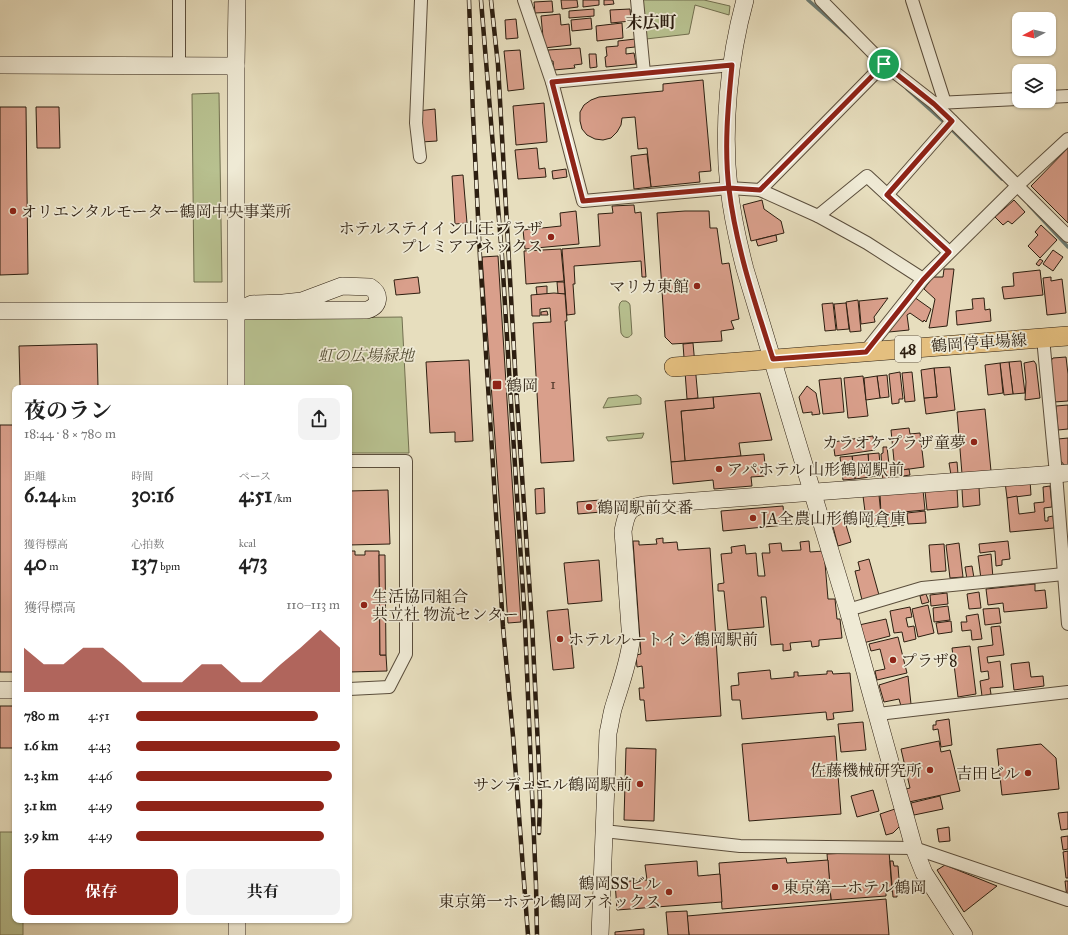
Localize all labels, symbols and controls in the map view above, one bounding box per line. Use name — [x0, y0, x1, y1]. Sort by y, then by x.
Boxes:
district label: 末広町 — [626, 12, 677, 33]
north arrow — [1012, 12, 1056, 56]
map controls — [1012, 12, 1056, 108]
pin — [867, 47, 901, 81]
icon: arrive — [873, 53, 895, 75]
button: layers — [1012, 64, 1056, 108]
place label: オリエンタルモーター鶴岡中央事業所 — [21, 202, 291, 221]
marker: オリエンタルモーター鶴岡中央事業所 — [8, 206, 18, 216]
place label: ホテルステイイン山王プラザ プレミアアネックス — [339, 219, 543, 256]
marker: ホテルステイイン山王プラザ プレミアアネックス — [546, 232, 556, 242]
place label: マリカ東館 — [609, 277, 689, 296]
marker: マリカ東館 — [692, 281, 702, 291]
street label: 鶴岡停車場線 — [930, 330, 1028, 356]
road number: 48 — [895, 336, 921, 362]
park label: 虹の広場緑地 — [318, 346, 416, 365]
place label: 鶴岡 — [506, 376, 538, 395]
house number: 1 — [550, 376, 556, 393]
marker: 鶴岡 — [491, 379, 503, 391]
text: 夜のラン — [24, 397, 112, 424]
button: share — [298, 398, 340, 440]
text: 18:44 · 8 × 780 m — [24, 426, 116, 442]
place label: カラオケプラザ童夢 — [822, 433, 966, 452]
marker: カラオケプラザ童夢 — [969, 437, 979, 447]
place label: アパホテル 山形鶴岡駅前 — [727, 460, 904, 479]
marker: アパホテル 山形鶴岡駅前 — [714, 464, 724, 474]
text: 距離 — [24, 470, 46, 483]
text: 時間 — [131, 470, 153, 483]
text: ペース — [239, 470, 271, 483]
text: 6.24 — [24, 483, 59, 507]
text: 30:16 — [131, 483, 174, 507]
text: 4:51 — [239, 483, 272, 507]
text: km — [59, 492, 76, 505]
text: /km — [272, 492, 292, 505]
place label: 鶴岡駅前交番 — [597, 498, 693, 517]
marker: 鶴岡駅前交番 — [584, 502, 594, 512]
place label: JA全農山形鶴岡倉庫 — [759, 509, 906, 529]
marker: JA全農山形鶴岡倉庫 — [748, 513, 758, 523]
text: kcal — [239, 537, 256, 550]
text: 獲得標高 — [24, 538, 68, 551]
text: 心拍数 — [131, 538, 164, 551]
text: 473 — [239, 550, 268, 574]
text: 40 — [24, 551, 47, 575]
text: 137 — [131, 551, 158, 575]
text: m — [47, 560, 58, 573]
text: bpm — [158, 560, 180, 573]
place label: 生活協同組合 共立社 物流センター — [372, 587, 519, 624]
text: 110–113 m — [286, 597, 340, 613]
text: 獲得標高 — [24, 600, 76, 616]
marker: 生活協同組合 共立社 物流センター — [359, 600, 369, 610]
place label: ホテルルートイン鶴岡駅前 — [568, 630, 758, 649]
marker: ホテルルートイン鶴岡駅前 — [555, 634, 565, 644]
place label: プラザ8 — [901, 651, 958, 670]
marker: プラザ8 — [888, 655, 898, 665]
text: 780 m — [24, 708, 59, 724]
text: 4:51 — [88, 708, 110, 724]
text: 1.6 km — [24, 738, 58, 754]
text: 4:43 — [88, 738, 111, 754]
place label: 佐藤機械研究所 — [810, 761, 922, 780]
place label: 吉田ビル — [956, 764, 1020, 783]
marker: 佐藤機械研究所 — [925, 765, 935, 775]
text: 2.3 km — [24, 768, 58, 784]
text: 4:46 — [88, 768, 112, 784]
marker: 吉田ビル — [1023, 768, 1033, 778]
place label: サンデュエル鶴岡駅前 — [473, 775, 632, 794]
marker: サンデュエル鶴岡駅前 — [635, 779, 645, 789]
text: 3.1 km — [24, 798, 57, 814]
text: 4:49 — [88, 798, 113, 814]
text: 3.9 km — [24, 828, 59, 844]
text: 4:49 — [88, 828, 113, 844]
button: 保存 — [24, 869, 178, 915]
button: 共有 — [186, 869, 340, 915]
place label: 鶴岡SSビル 東京第一ホテル鶴岡アネックス — [439, 874, 661, 911]
place label: 東京第一ホテル鶴岡 — [783, 878, 926, 897]
marker: 東京第一ホテル鶴岡 — [770, 882, 780, 892]
marker: 鶴岡SSビル 東京第一ホテル鶴岡アネックス — [664, 887, 674, 897]

